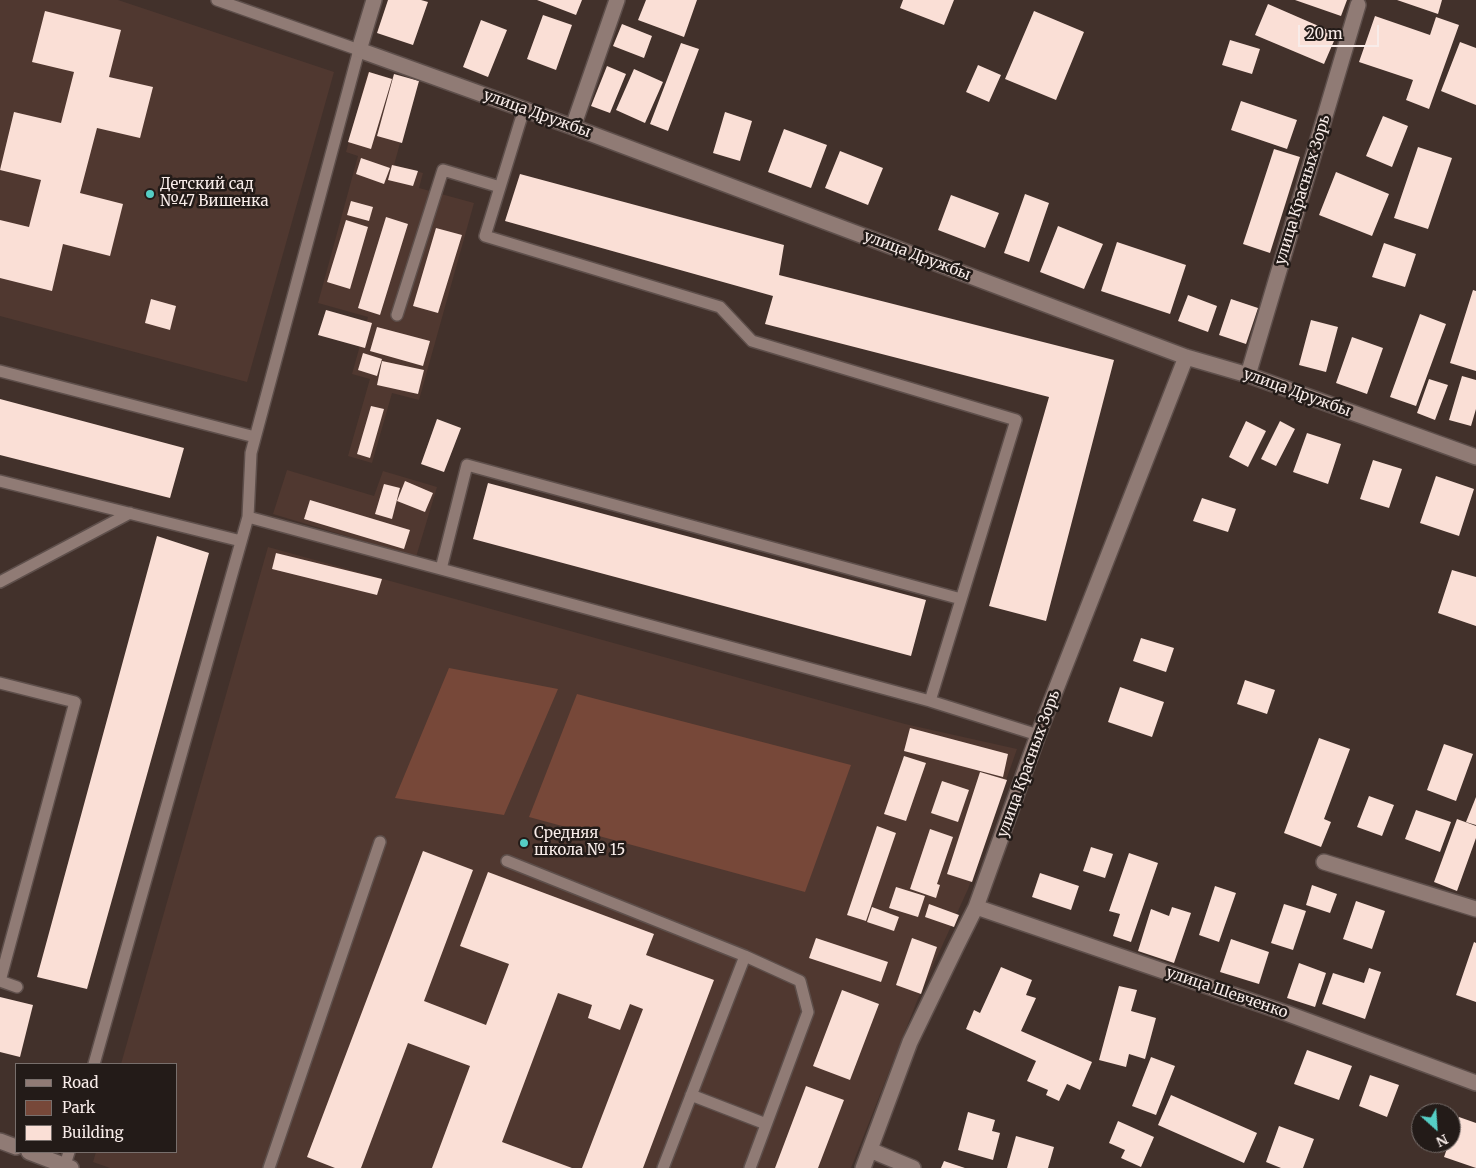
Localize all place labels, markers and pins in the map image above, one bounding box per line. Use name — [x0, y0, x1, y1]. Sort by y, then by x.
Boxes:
place label: Детский сад №47 Вишенка — [160, 176, 269, 211]
marker: Детский сад №47 Вишенка — [144, 188, 156, 200]
place label: Средняя школа № 15 — [534, 825, 625, 860]
marker: Средняя школа № 15 — [518, 837, 530, 849]

